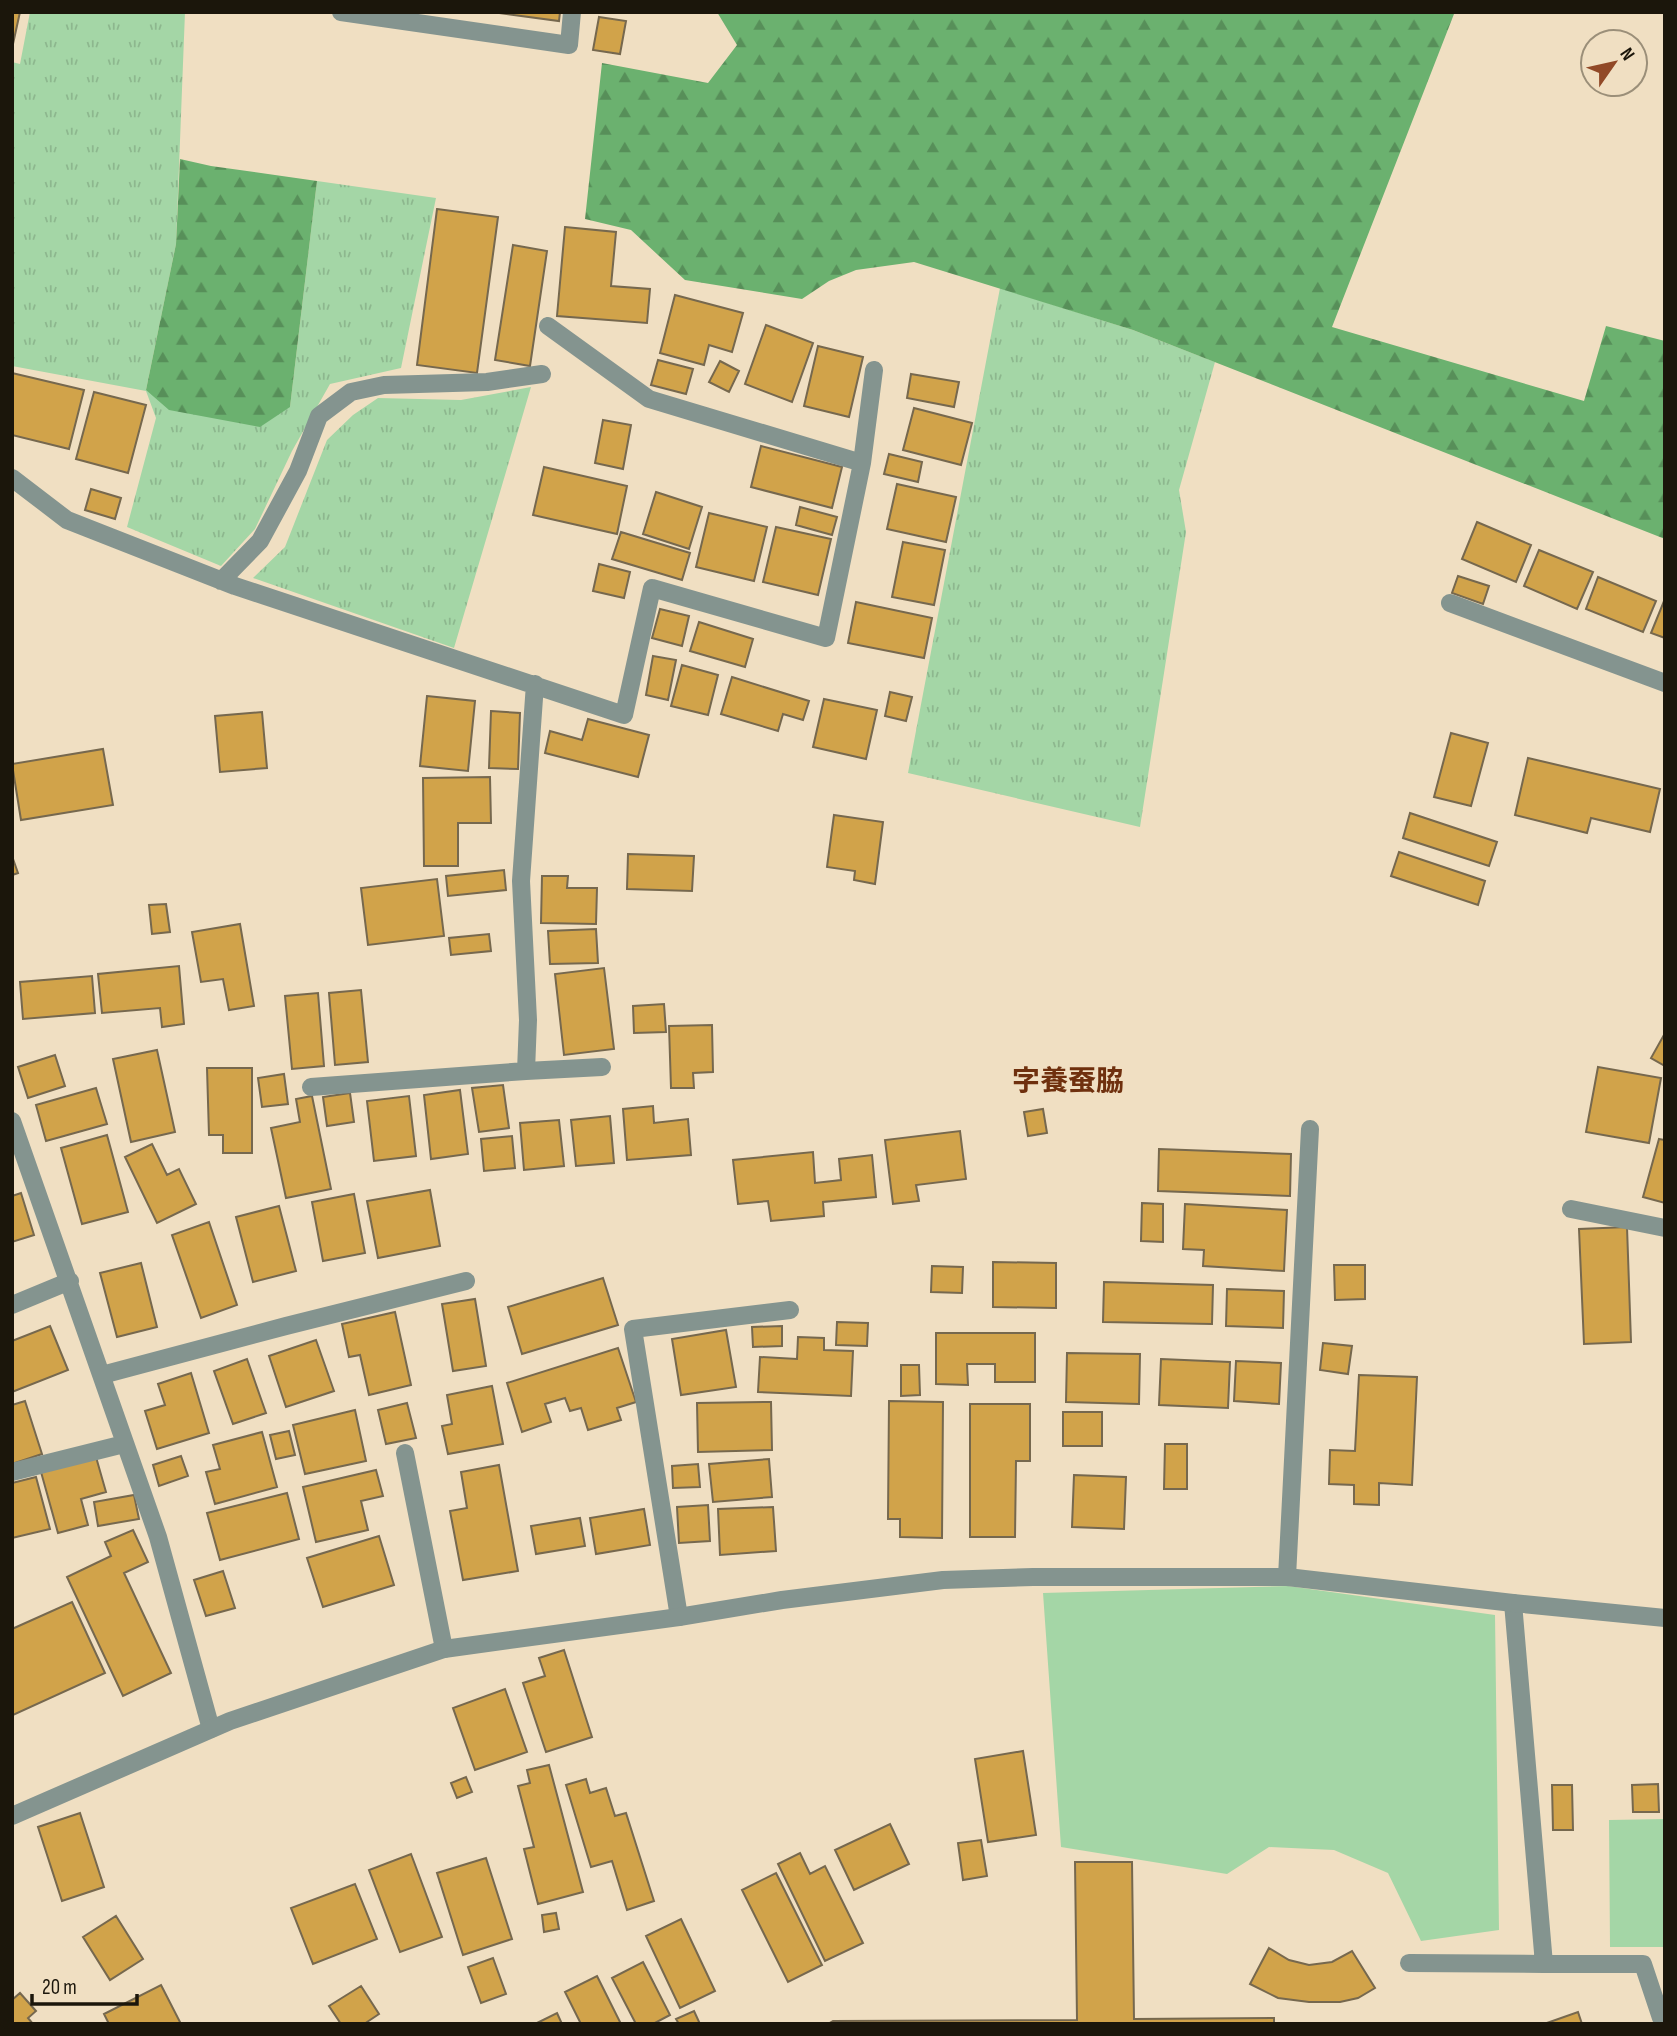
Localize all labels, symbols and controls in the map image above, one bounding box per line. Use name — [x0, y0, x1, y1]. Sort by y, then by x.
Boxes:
north arrow — [1579, 28, 1649, 98]
text: N — [1614, 44, 1639, 65]
district label: 字養蚕脇 — [1012, 1065, 1124, 1098]
scale bar — [32, 1962, 136, 2006]
text: 20 m — [42, 1975, 77, 2000]

